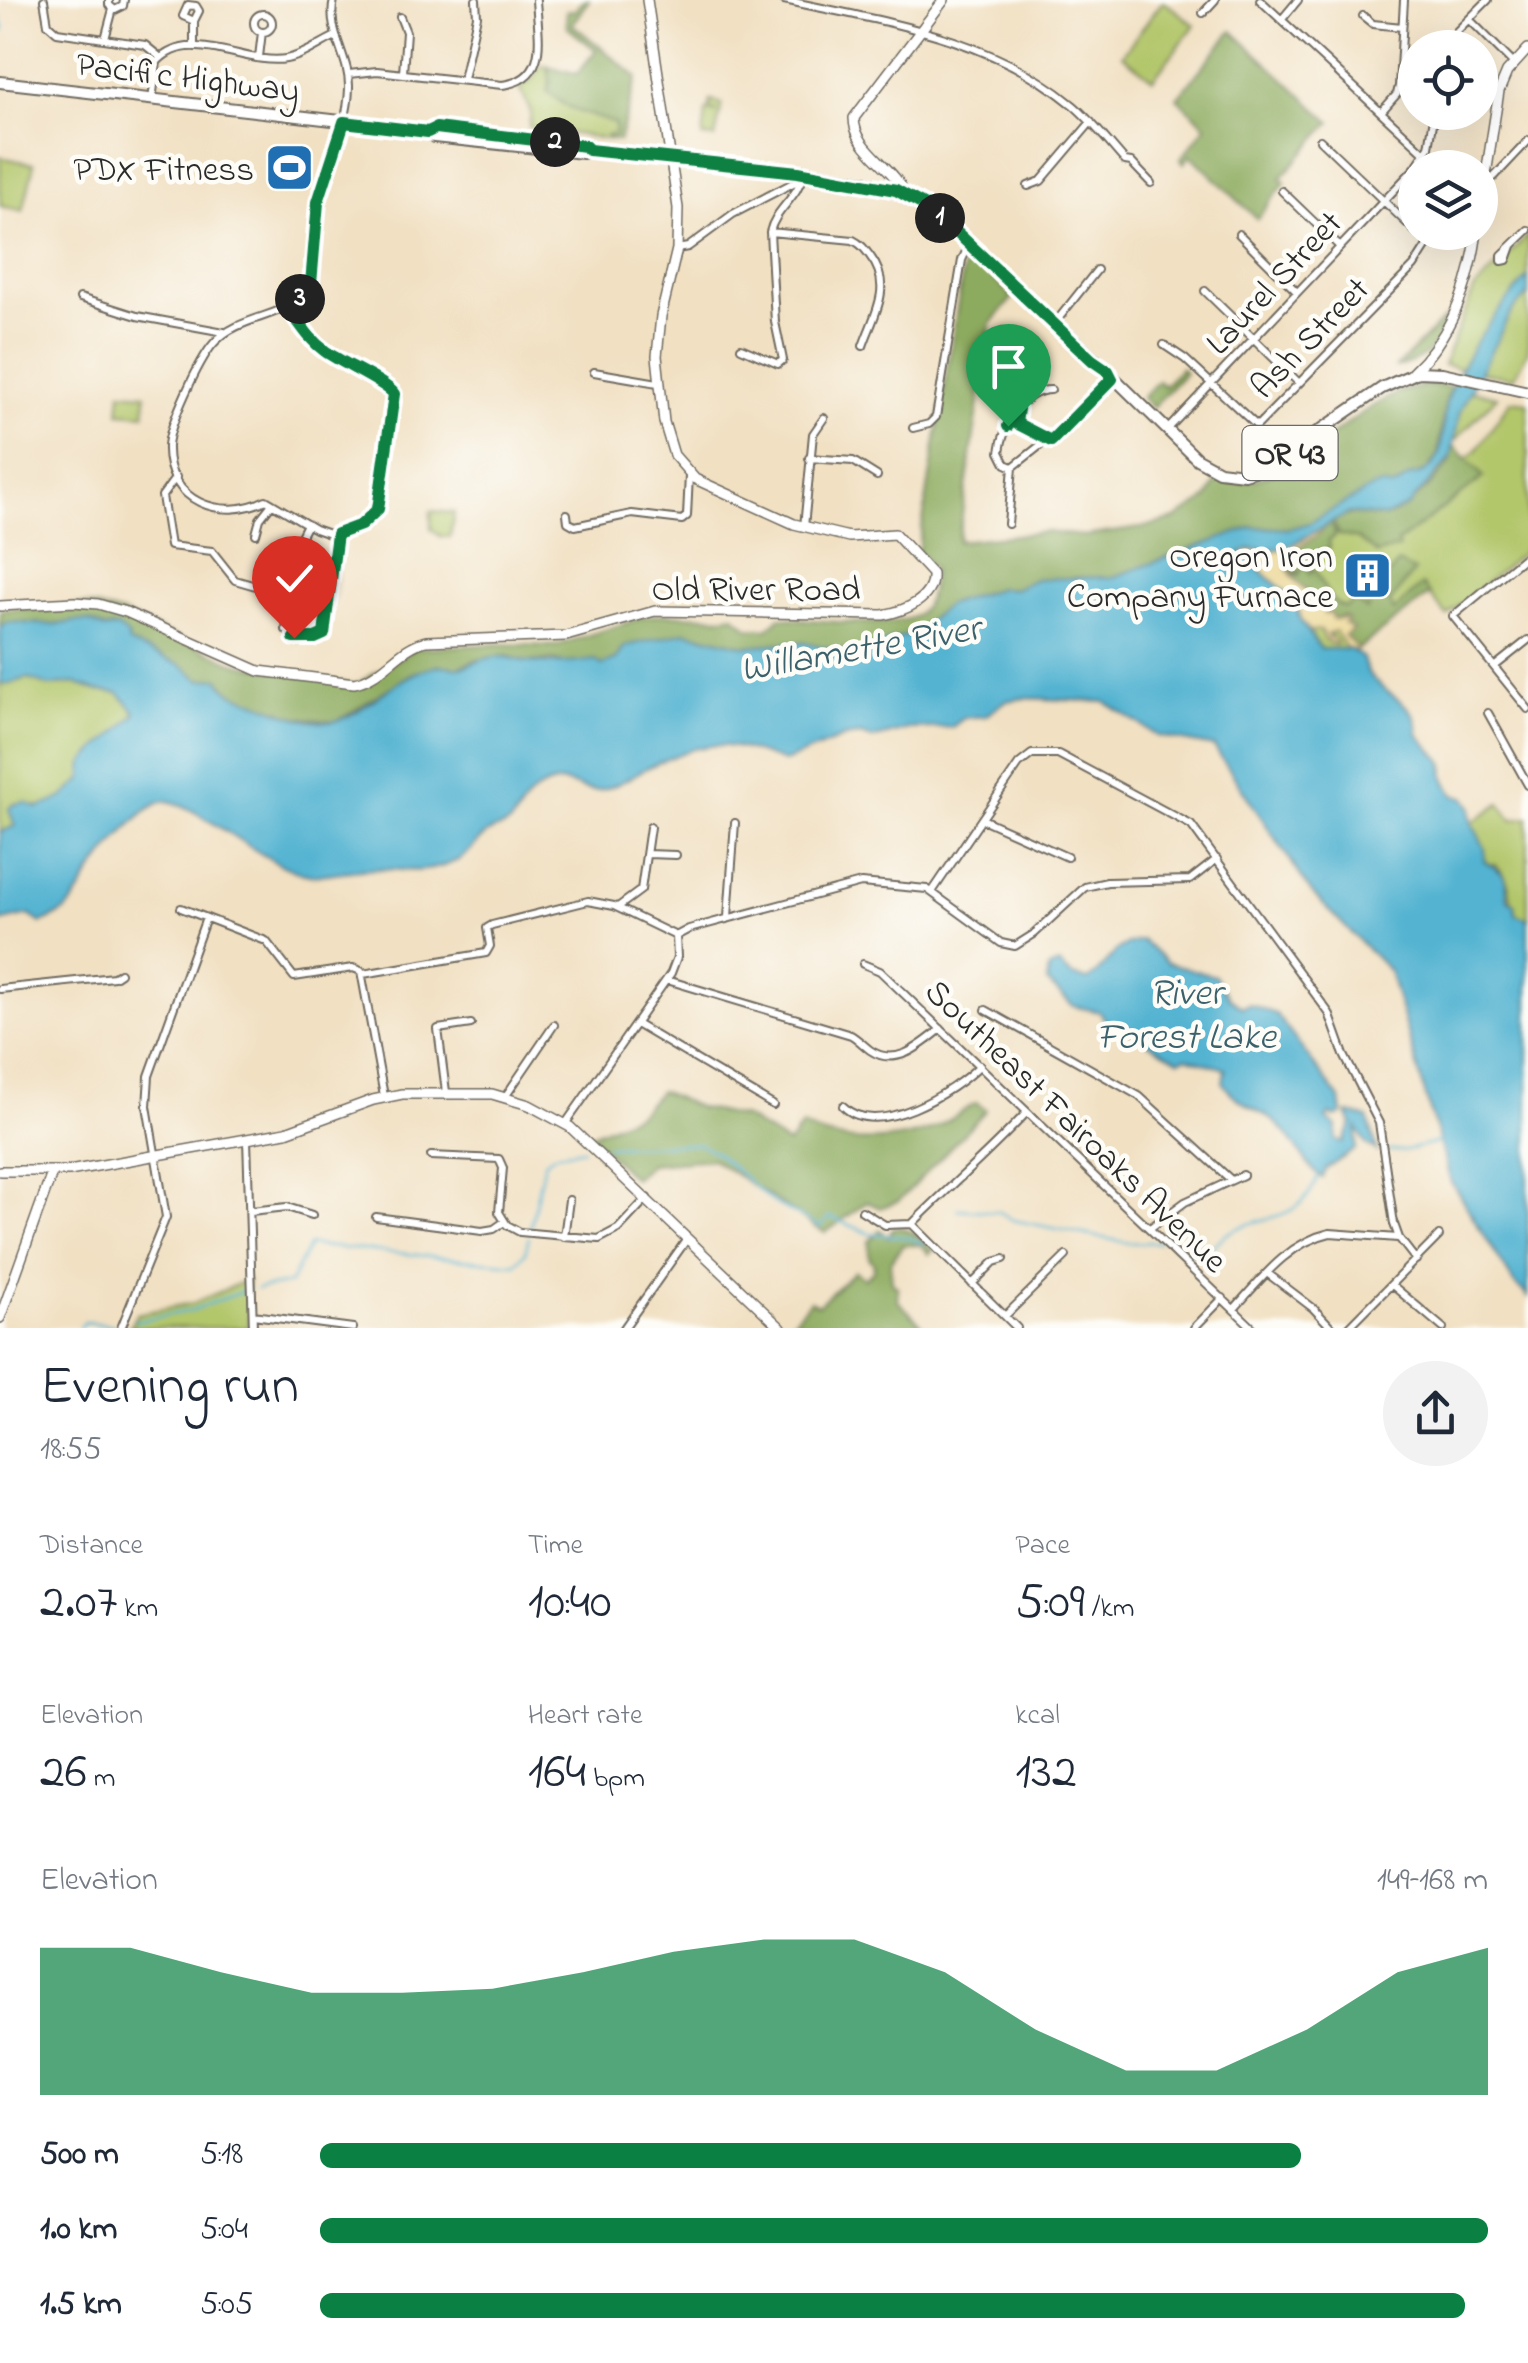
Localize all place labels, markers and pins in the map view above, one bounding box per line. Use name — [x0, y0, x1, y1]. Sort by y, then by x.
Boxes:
pin: 2 — [530, 117, 580, 167]
sports icon: PDX Fitness — [263, 142, 315, 194]
place label: PDX Fitness — [73, 146, 254, 197]
pin: 1 — [915, 193, 965, 243]
pin: 3 — [275, 274, 325, 324]
pin — [966, 324, 1051, 427]
place label: Oregon Iron Company Furnace — [1067, 533, 1333, 624]
pin — [252, 536, 337, 639]
building icon: Oregon Iron Company Furnace — [1342, 549, 1394, 601]

